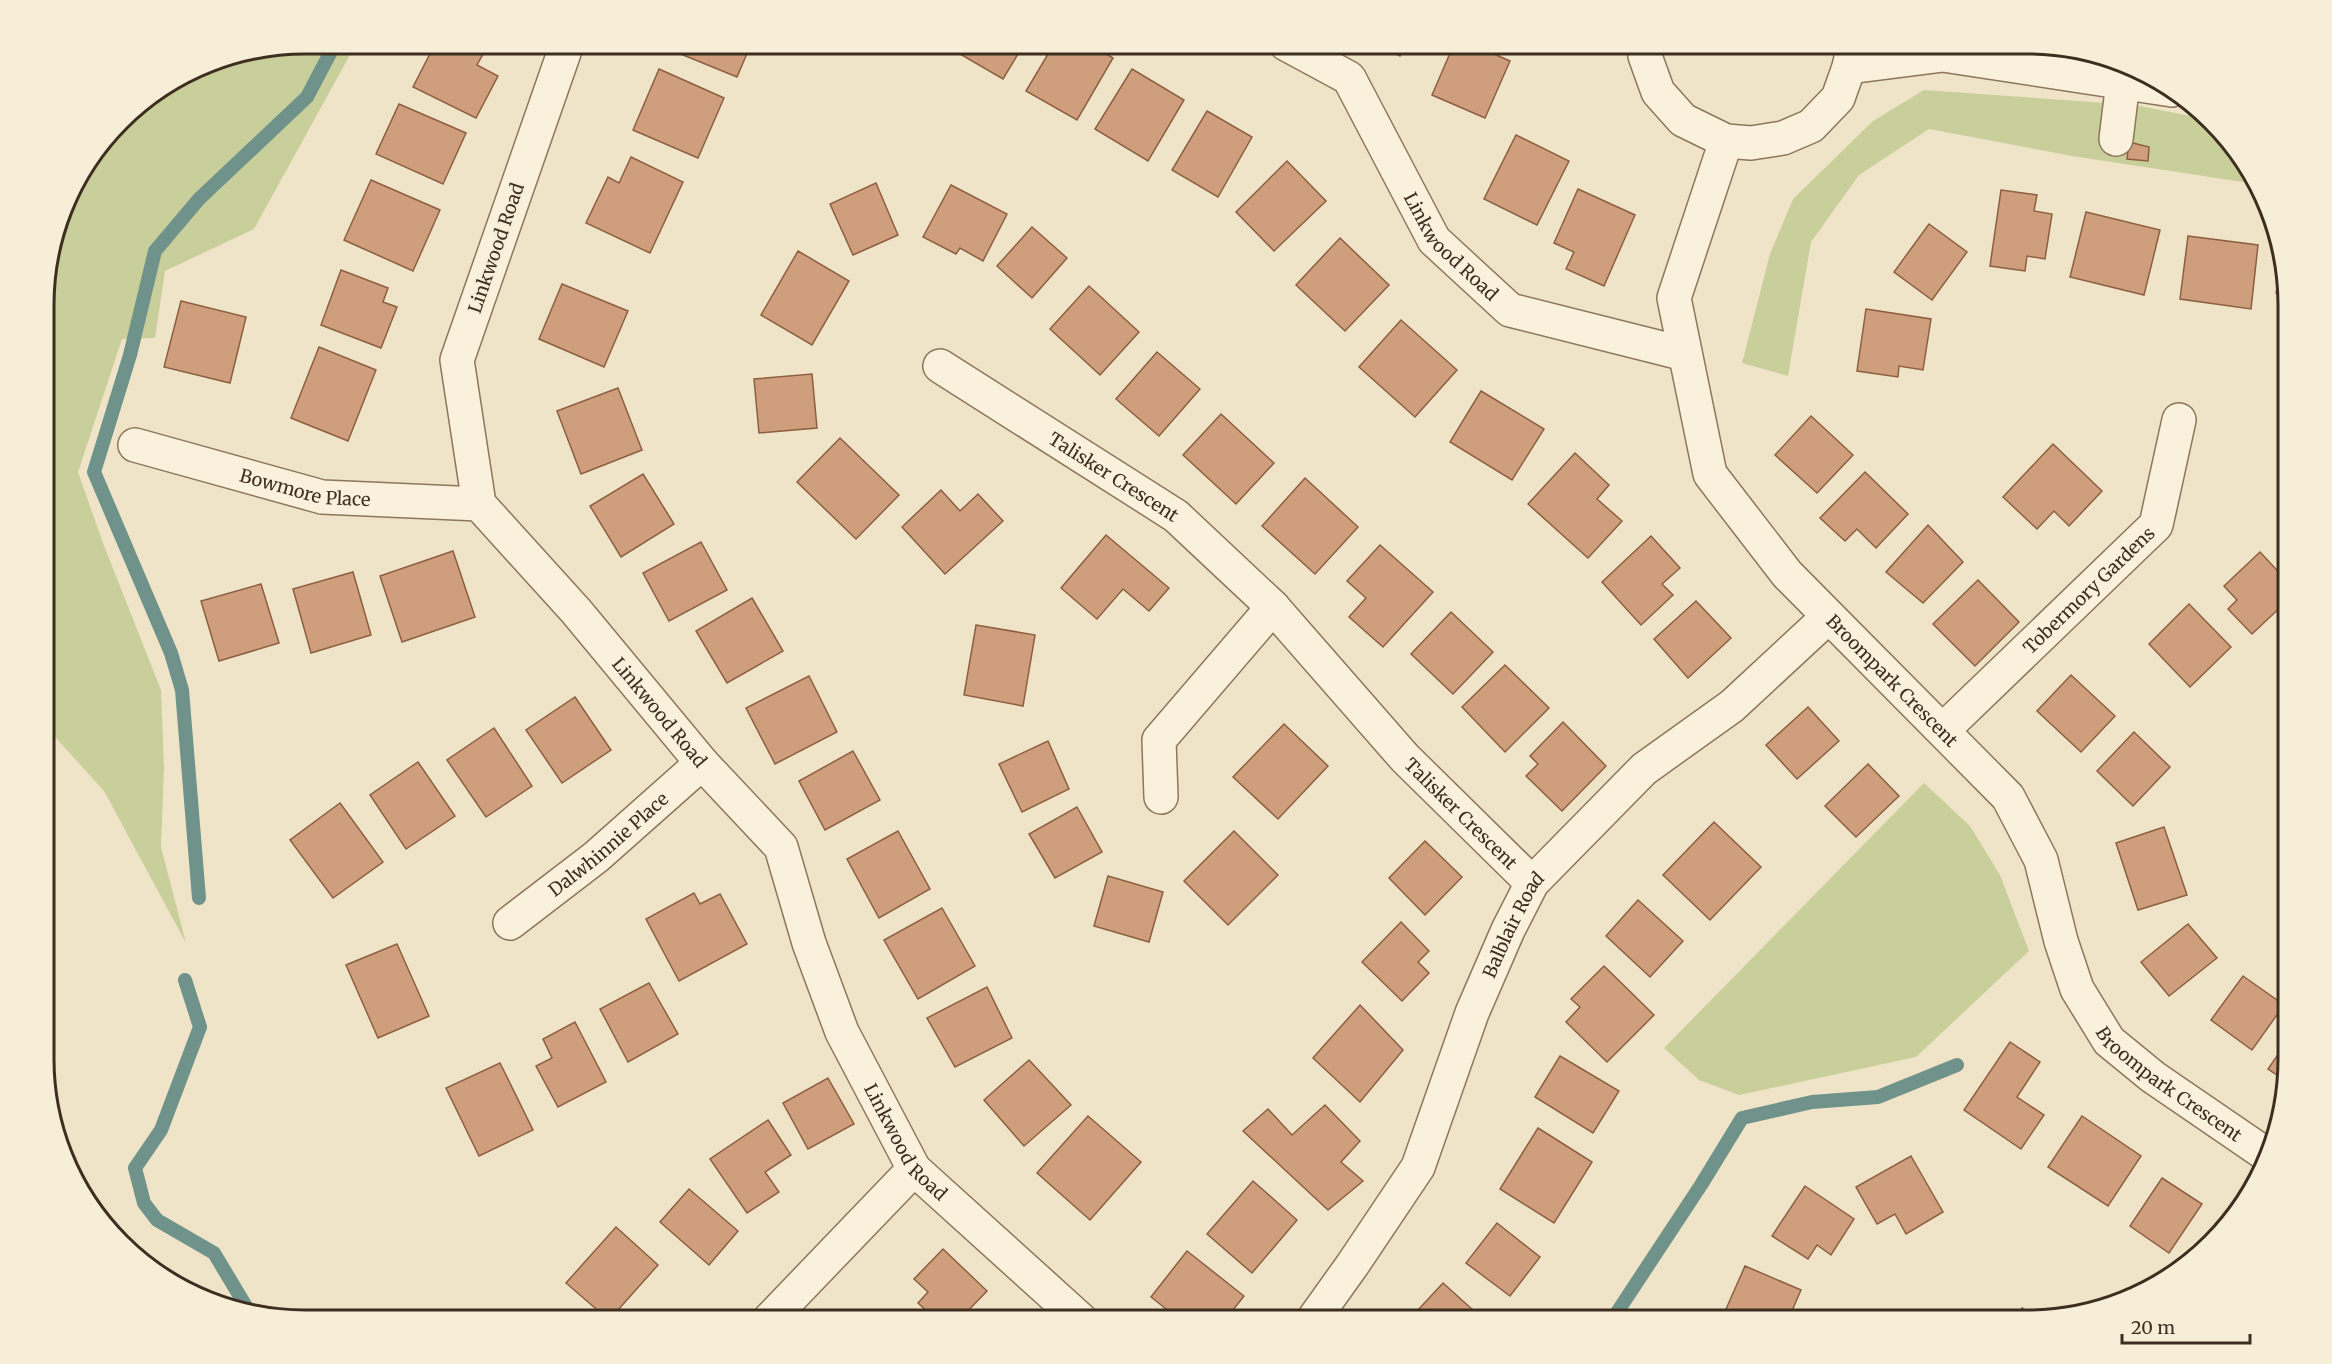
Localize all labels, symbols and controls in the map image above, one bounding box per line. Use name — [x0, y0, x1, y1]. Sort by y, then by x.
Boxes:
street label: Linkwood Road — [463, 180, 529, 316]
street label: Linkwood Road — [1399, 188, 1503, 305]
street label: Talisker Crescent — [1045, 427, 1183, 526]
street label: Bowmore Place — [237, 463, 371, 511]
street label: Tobermory Gardens — [2018, 521, 2159, 659]
street label: Broompark Crescent — [1822, 609, 1963, 752]
street label: Linkwood Road — [607, 652, 712, 772]
street label: Talisker Crescent — [1400, 753, 1522, 874]
street label: Dalwhinnie Place — [544, 787, 673, 901]
street label: Balblair Road — [1477, 866, 1549, 981]
street label: Broompark Crescent — [2091, 1022, 2247, 1146]
street label: Linkwood Road — [860, 1079, 952, 1205]
scale bar — [2122, 1307, 2250, 1345]
text: 20 m — [2131, 1316, 2175, 1339]

